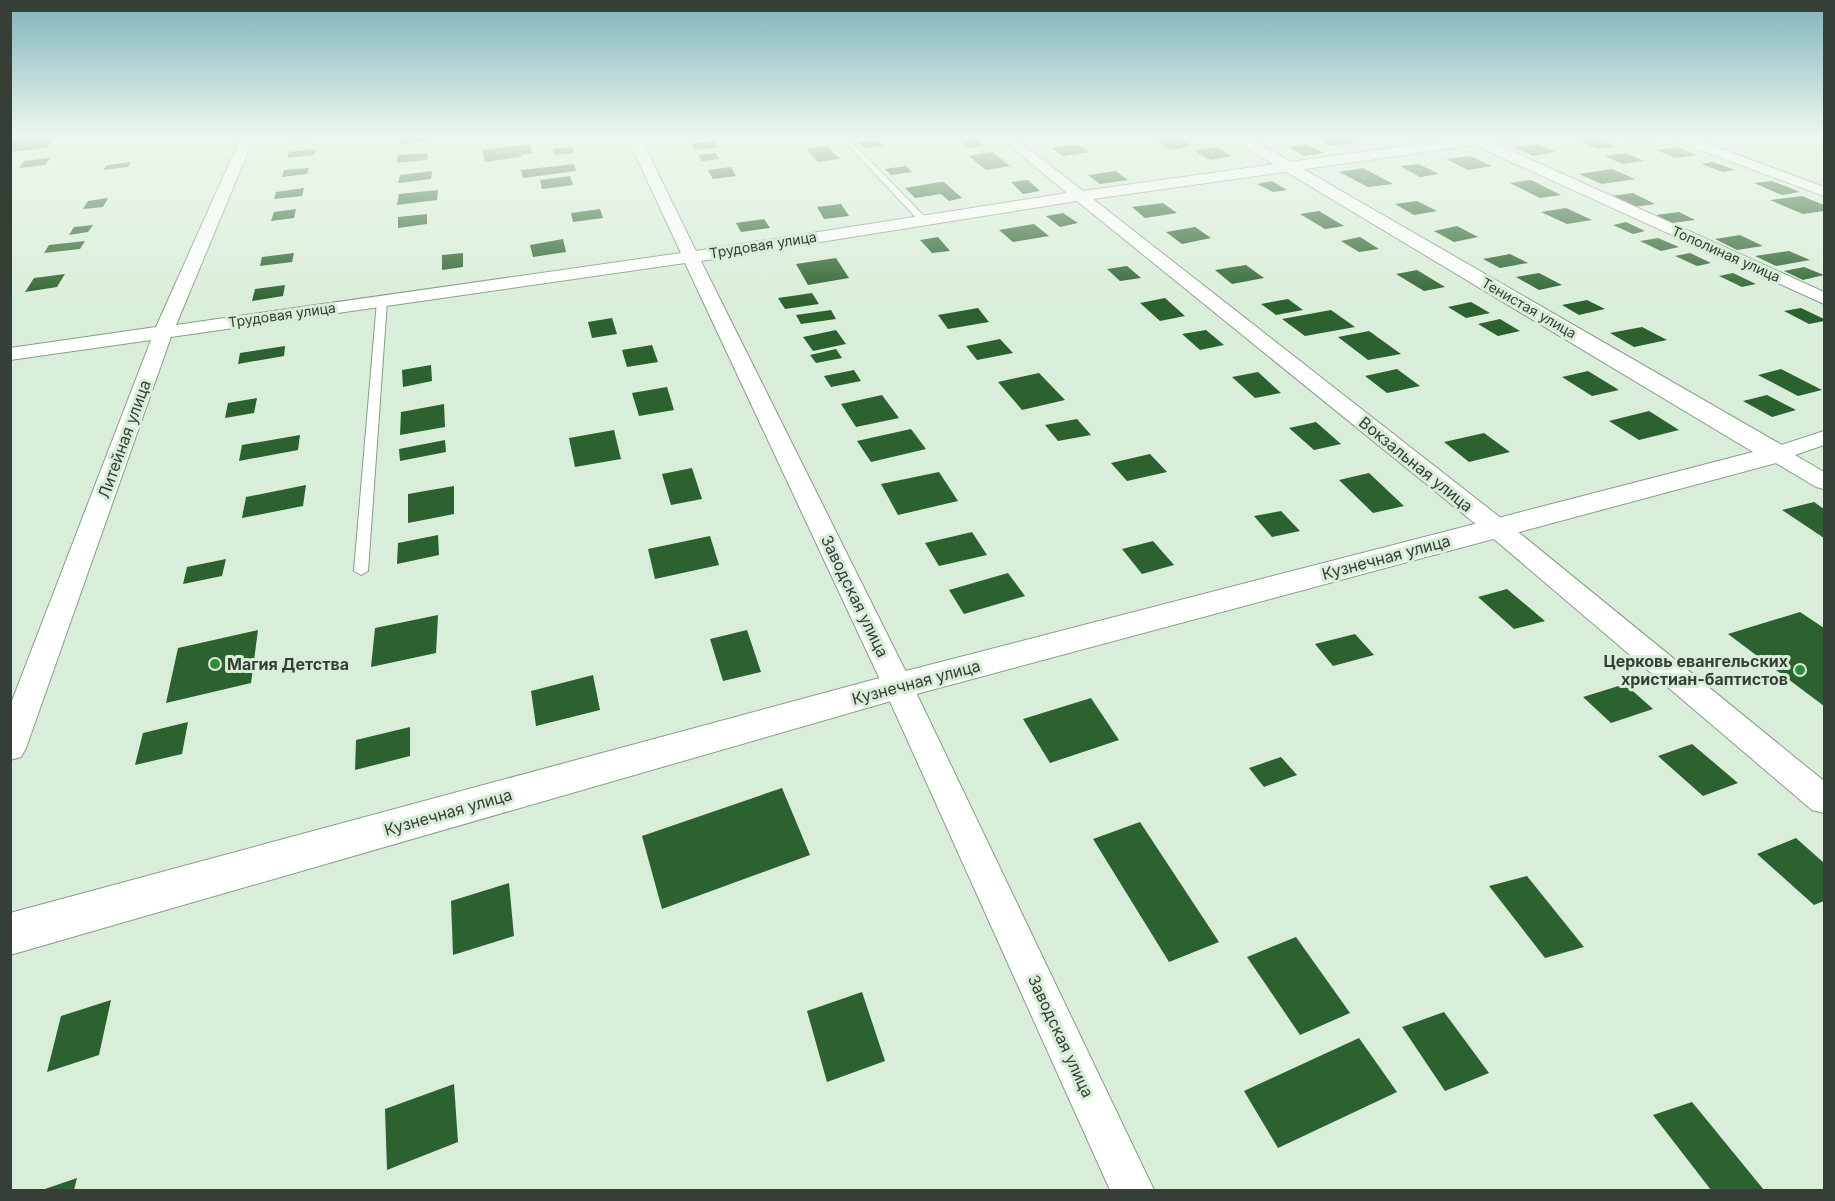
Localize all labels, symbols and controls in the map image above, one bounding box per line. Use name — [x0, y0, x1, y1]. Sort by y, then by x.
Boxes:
street label: Тополиная улица — [1669, 222, 1783, 285]
street label: Трудовая улица — [708, 228, 818, 261]
street label: Тенистая улица — [1479, 274, 1580, 342]
street label: Трудовая улица — [227, 299, 337, 330]
street label: Литейная улица — [93, 377, 155, 501]
street label: Вокзальная улица — [1355, 412, 1477, 516]
street label: Кузнечная улица — [1320, 530, 1452, 584]
street label: Заводская улица — [817, 532, 893, 660]
place label: Церковь евангельских христиан-баптистов — [1603, 651, 1788, 689]
place label: Магия Детства — [227, 654, 349, 674]
street label: Кузнечная улица — [850, 655, 982, 709]
marker: Магия Детства — [208, 657, 222, 671]
marker: Церковь евангельских христиан-баптистов — [1793, 663, 1807, 677]
street label: Кузнечная улица — [382, 784, 514, 840]
street label: Заводская улица — [1024, 971, 1098, 1101]

